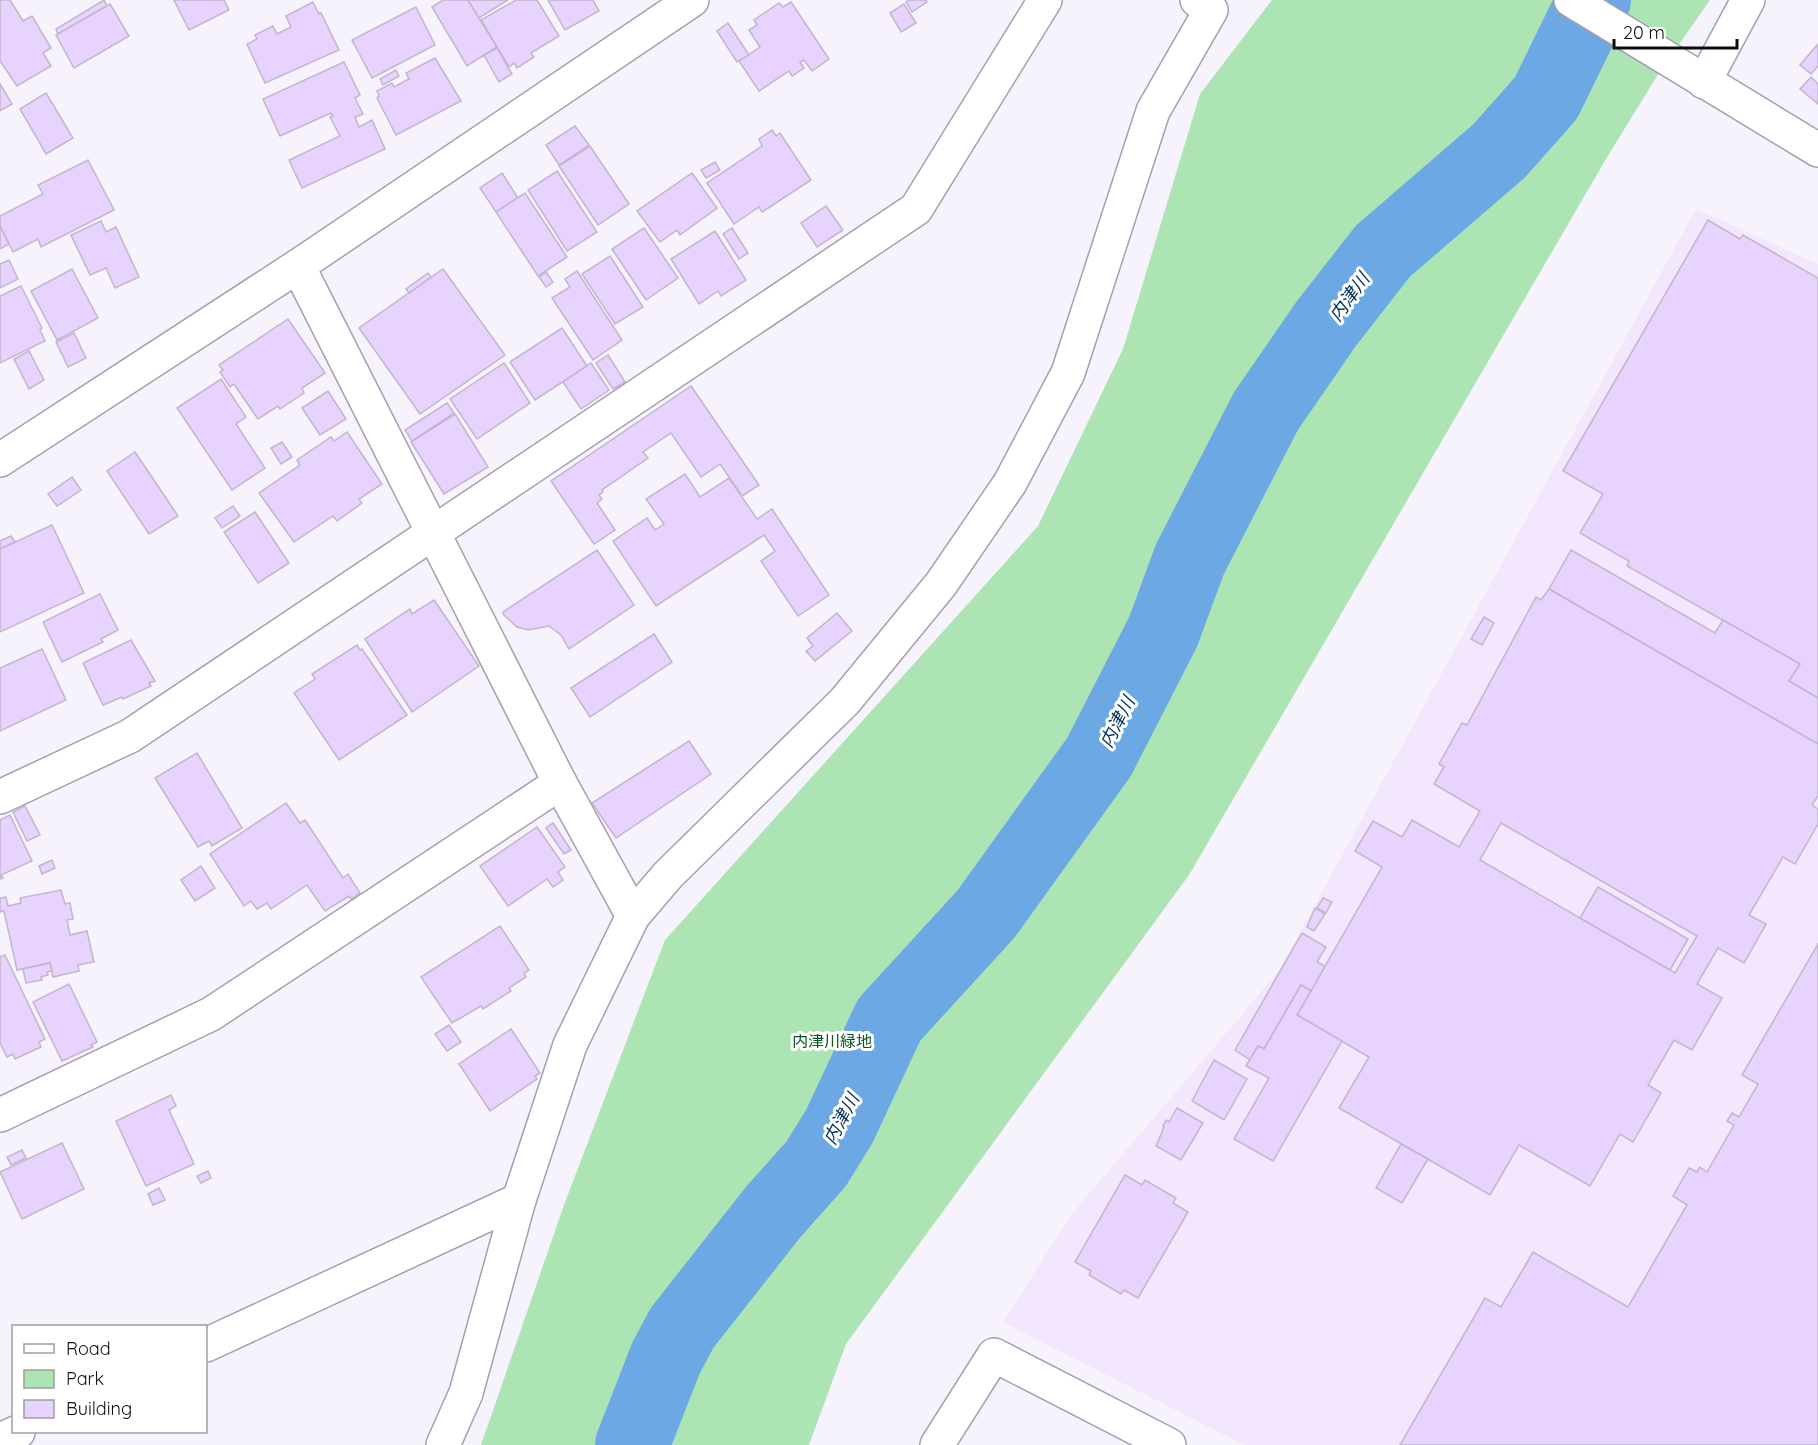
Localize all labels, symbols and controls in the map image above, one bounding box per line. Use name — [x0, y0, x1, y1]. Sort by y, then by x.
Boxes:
scale bar — [1614, 12, 1737, 50]
text: 20 m — [1623, 21, 1665, 44]
water label: 内津川 — [1324, 267, 1375, 326]
water label: 内津川 — [1094, 691, 1140, 751]
park label: 内津川緑地 — [792, 1031, 872, 1051]
water label: 内津川 — [818, 1088, 865, 1148]
legend — [12, 1325, 207, 1433]
text: Road — [66, 1337, 111, 1360]
text: Park — [66, 1367, 104, 1390]
text: Building — [66, 1397, 132, 1420]

